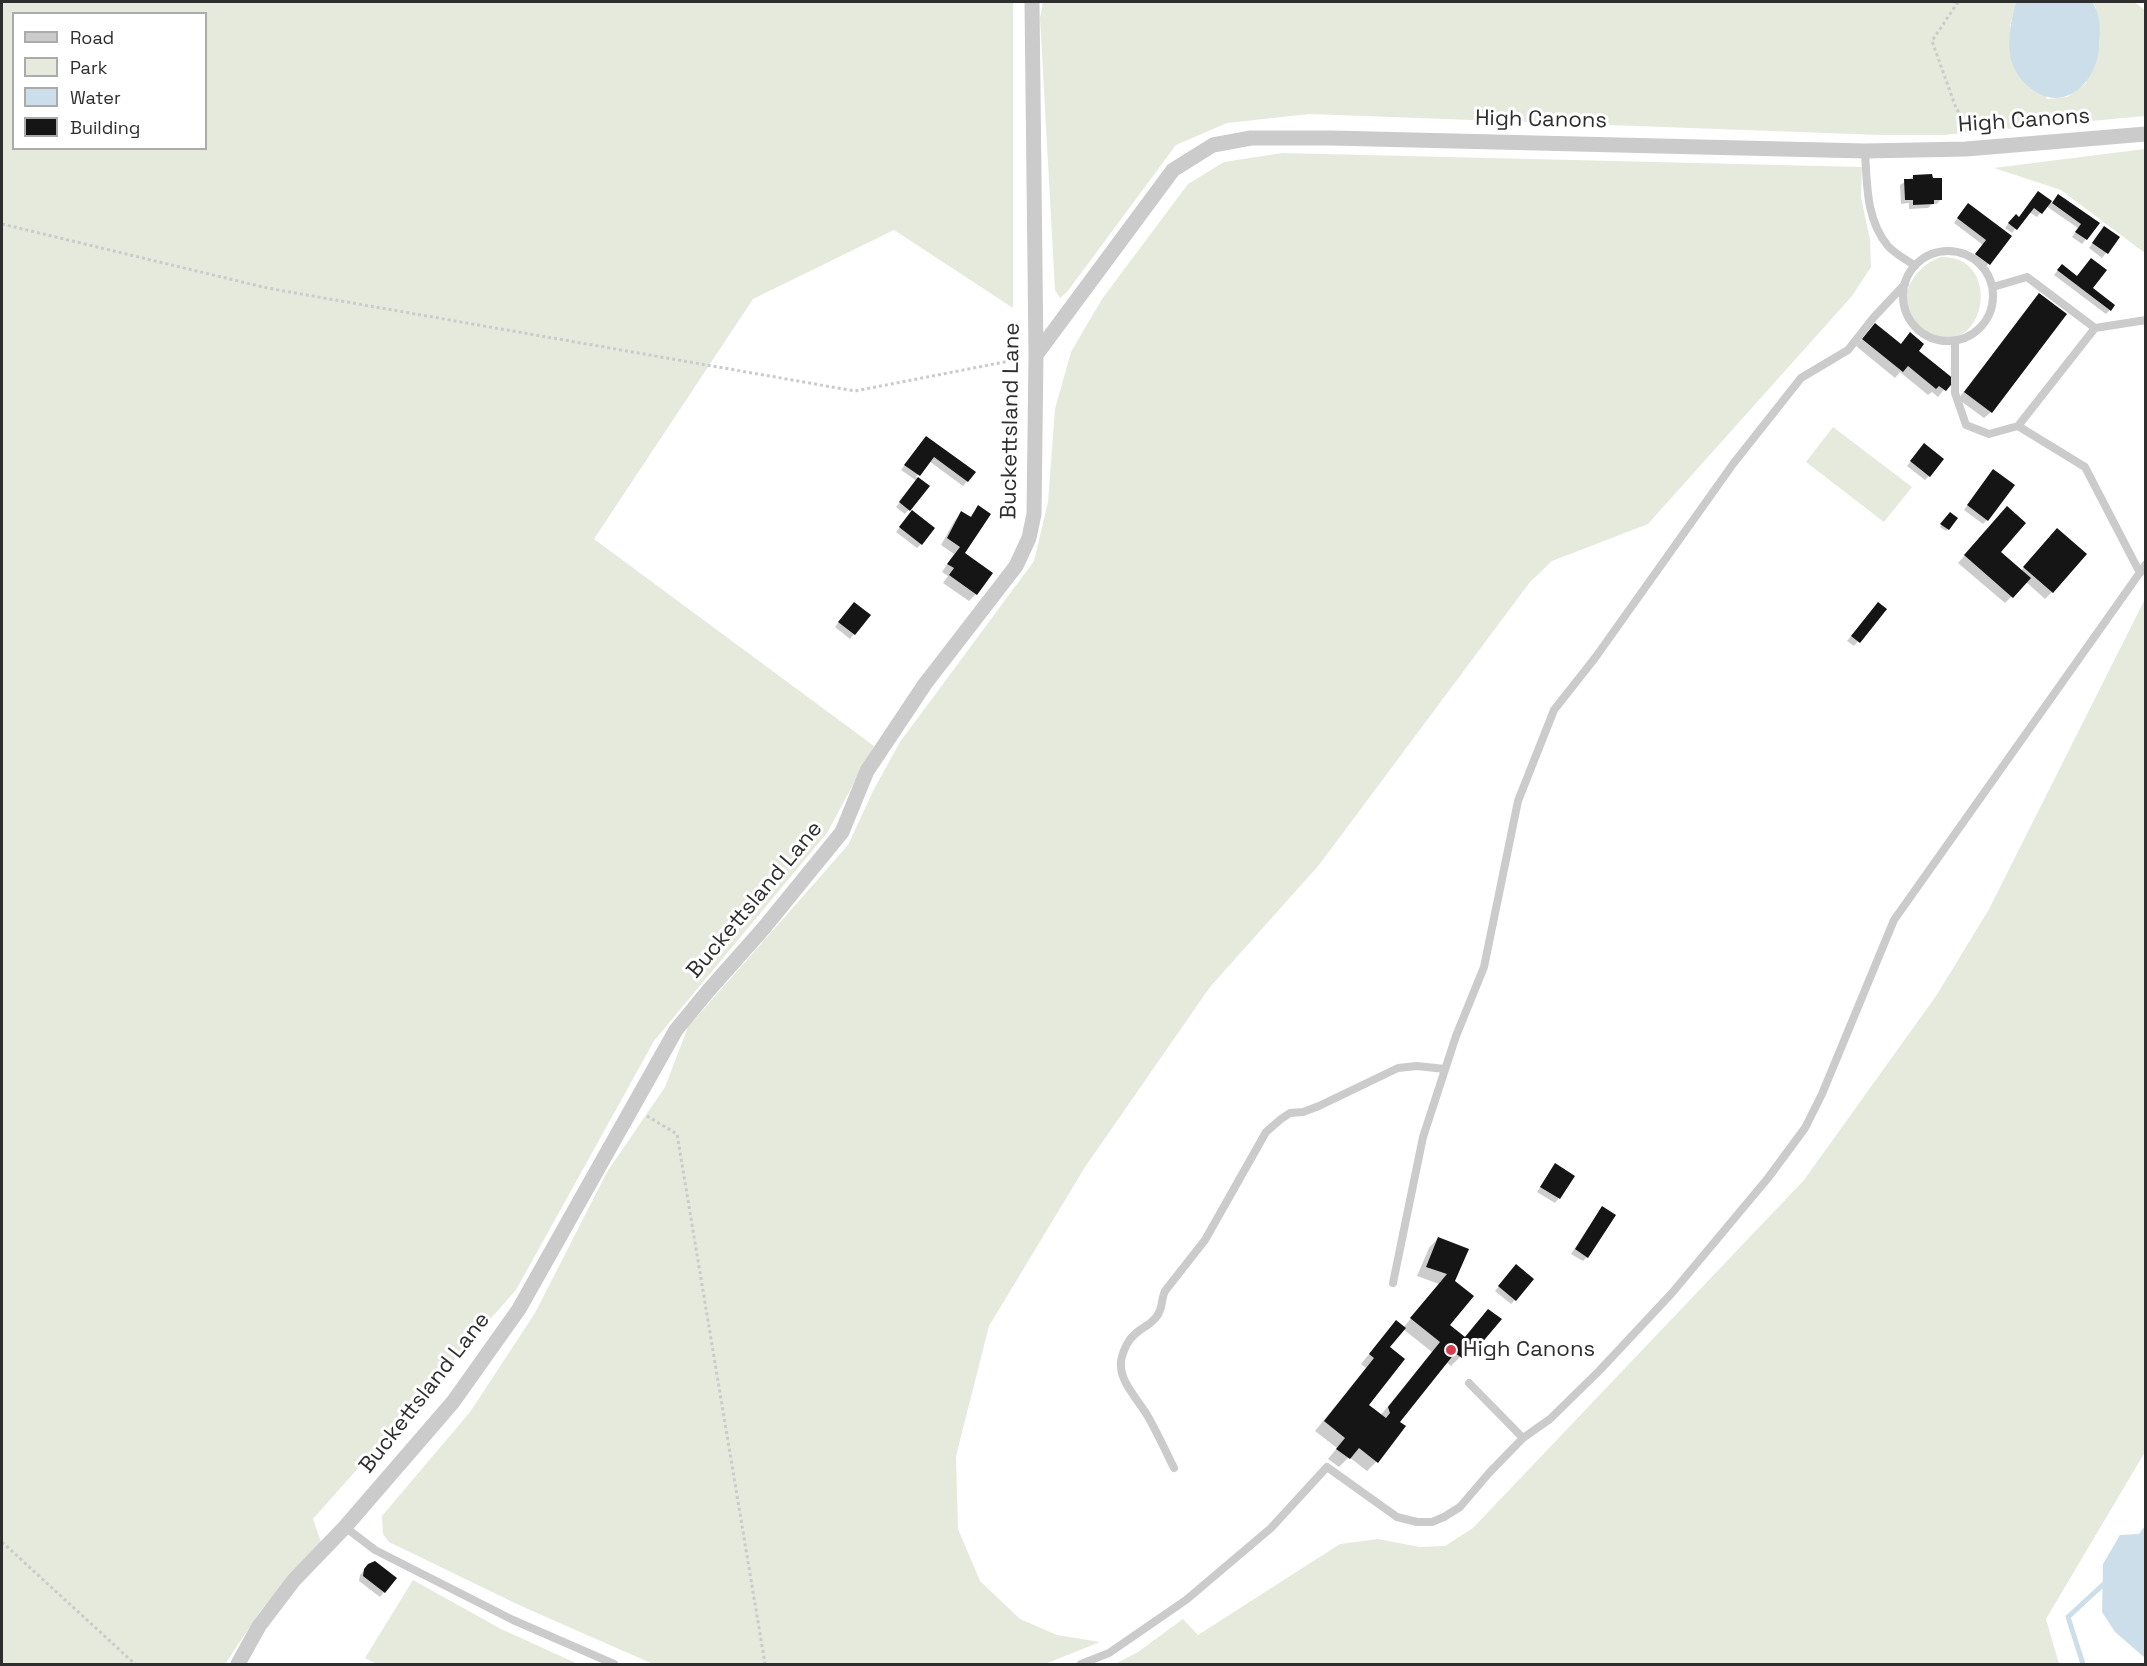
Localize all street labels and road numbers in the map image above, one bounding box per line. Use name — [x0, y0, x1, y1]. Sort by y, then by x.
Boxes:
street label: High Canons — [1957, 103, 2091, 139]
street label: High Canons — [1475, 106, 1607, 134]
street label: Buckettsland Lane — [996, 322, 1026, 520]
street label: Buckettsland Lane — [682, 816, 828, 984]
street label: Buckettsland Lane — [354, 1307, 496, 1479]

